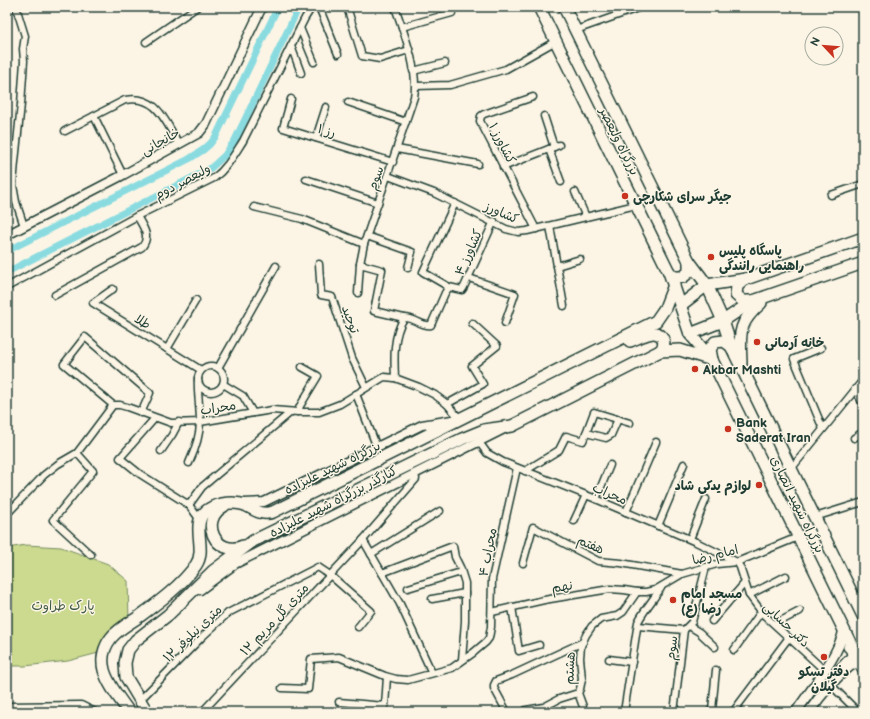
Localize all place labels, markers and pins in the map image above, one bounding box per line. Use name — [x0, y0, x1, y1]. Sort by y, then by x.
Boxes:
place label: جیگر سرای شکارچی — [633, 188, 732, 205]
marker: جیگر سرای شکارچی — [620, 191, 630, 201]
place label: پاسگاه پلیس راهنمایی رانندگی — [719, 242, 804, 274]
marker: پاسگاه پلیس راهنمایی رانندگی — [706, 252, 716, 262]
place label: خانه آرمانی — [765, 335, 825, 351]
marker: خانه آرمانی — [752, 337, 762, 347]
place label: Akbar Mashti — [702, 362, 781, 378]
marker: Akbar Mashti — [690, 364, 700, 374]
place label: Bank Saderat Iran — [736, 415, 811, 446]
marker: Bank Saderat Iran — [723, 424, 733, 434]
place label: لوازم یدکی شاد — [675, 478, 751, 496]
marker: لوازم یدکی شاد — [754, 480, 764, 490]
place label: مسجد امام رضا (ع) — [681, 586, 742, 618]
marker: مسجد امام رضا (ع) — [668, 595, 678, 605]
marker: دفتر تسکو گیلان — [819, 652, 829, 662]
place label: دفتر تسکو گیلان — [798, 664, 849, 695]

